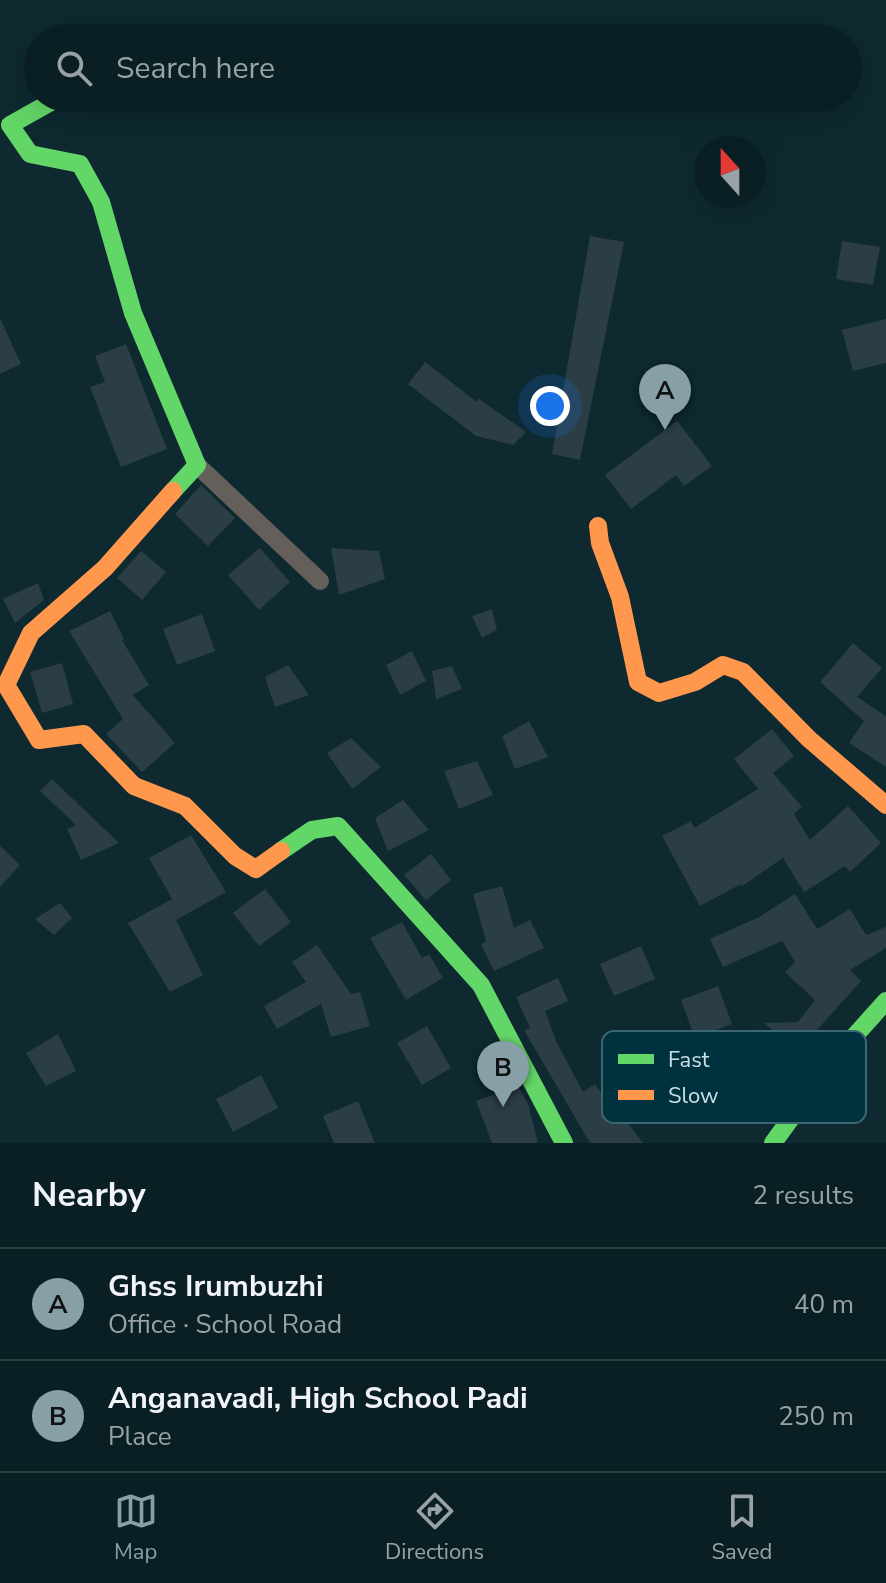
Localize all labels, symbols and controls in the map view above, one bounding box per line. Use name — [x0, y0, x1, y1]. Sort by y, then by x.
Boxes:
search box — [24, 24, 862, 112]
icon: search — [52, 46, 96, 90]
text: Search here — [116, 48, 275, 89]
north arrow — [694, 136, 766, 208]
pin: A — [639, 364, 691, 430]
your location — [530, 386, 570, 426]
legend — [602, 1031, 866, 1123]
pin: B — [477, 1041, 529, 1107]
text: Fast — [668, 1045, 710, 1075]
text: Slow — [668, 1081, 719, 1111]
text: Nearby — [32, 1172, 146, 1218]
text: 2 results — [753, 1178, 854, 1213]
text: Ghss Irumbuzhi — [108, 1266, 324, 1307]
text: A — [48, 1287, 68, 1322]
text: 40 m — [794, 1287, 854, 1322]
text: Office · School Road — [108, 1307, 342, 1342]
text: Anganavadi, High School Padi — [108, 1378, 528, 1419]
text: B — [49, 1399, 67, 1434]
text: 250 m — [778, 1399, 854, 1434]
text: Place — [108, 1419, 172, 1454]
tab: Map — [114, 1489, 158, 1567]
tab: Directions — [385, 1489, 484, 1567]
tab: Saved — [712, 1489, 772, 1567]

